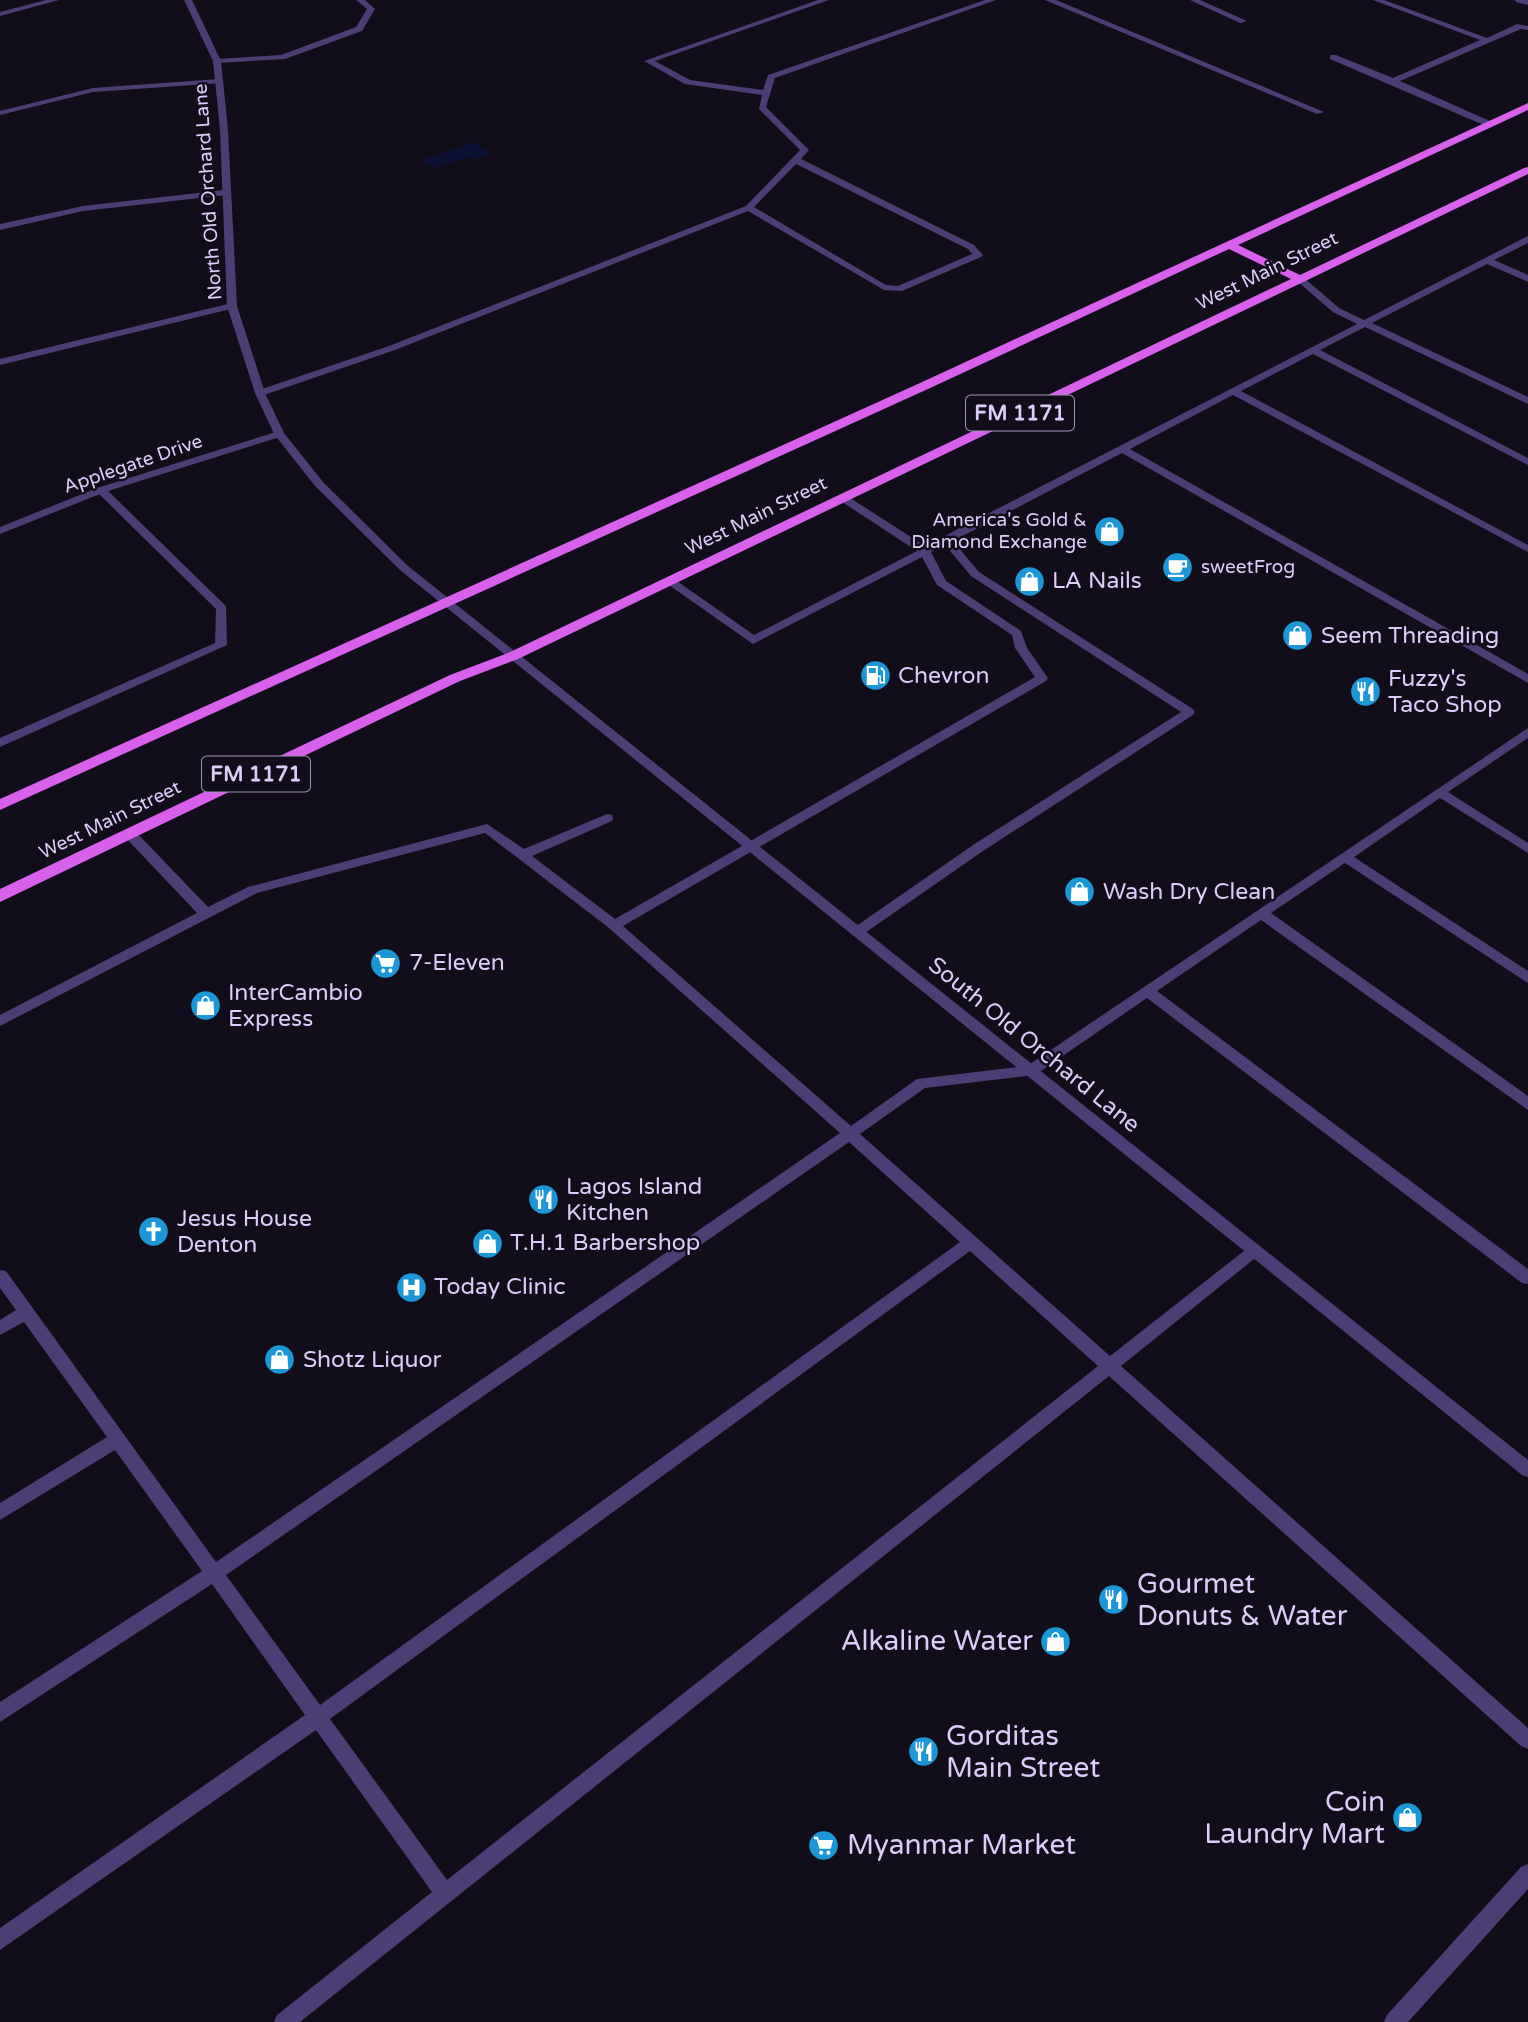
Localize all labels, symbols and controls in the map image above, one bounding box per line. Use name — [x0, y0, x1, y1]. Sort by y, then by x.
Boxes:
street label: North Old Orchard Lane — [189, 83, 227, 301]
street label: West Main Street — [1193, 227, 1341, 315]
road number: FM 1171 — [966, 396, 1074, 430]
street label: Applegate Drive — [61, 430, 205, 498]
street label: West Main Street — [682, 472, 830, 560]
place label: America's Gold & Diamond Exchange — [911, 509, 1087, 553]
shop icon: America's Gold & Diamond Exchange — [1093, 514, 1127, 548]
cafe icon: sweetFrog — [1161, 550, 1195, 584]
place label: sweetFrog — [1201, 556, 1295, 578]
shop icon: LA Nails — [1012, 564, 1046, 598]
place label: LA Nails — [1052, 567, 1142, 595]
shop icon: Seem Threading — [1281, 619, 1315, 653]
place label: Seem Threading — [1321, 622, 1499, 650]
fuel station icon: Chevron — [858, 659, 892, 693]
place label: Chevron — [898, 662, 990, 690]
place label: Fuzzy's Taco Shop — [1388, 665, 1502, 719]
restaurant icon: Fuzzy's Taco Shop — [1348, 675, 1382, 709]
road number: FM 1171 — [202, 756, 310, 792]
street label: West Main Street — [36, 776, 184, 864]
shop icon: Wash Dry Clean — [1063, 875, 1097, 909]
place label: Wash Dry Clean — [1103, 878, 1275, 906]
supermarket icon: 7-Eleven — [369, 946, 403, 980]
place label: 7-Eleven — [409, 949, 505, 977]
street label: South Old Orchard Lane — [923, 951, 1145, 1139]
place label: InterCambio Express — [228, 979, 363, 1033]
shop icon: InterCambio Express — [188, 989, 222, 1023]
place label: Lagos Island Kitchen — [566, 1173, 702, 1227]
restaurant icon: Lagos Island Kitchen — [526, 1183, 560, 1217]
place label: Jesus House Denton — [177, 1205, 312, 1259]
church icon: Jesus House Denton — [137, 1215, 171, 1249]
shop icon: T.H.1 Barbershop — [470, 1226, 504, 1260]
place label: T.H.1 Barbershop — [510, 1229, 700, 1257]
hospital icon: Today Clinic — [394, 1270, 428, 1304]
place label: Today Clinic — [434, 1273, 566, 1301]
shop icon: Shotz Liquor — [263, 1343, 297, 1377]
place label: Shotz Liquor — [303, 1346, 442, 1374]
place label: Gourmet Donuts & Water — [1137, 1567, 1348, 1633]
restaurant icon: Gourmet Donuts & Water — [1097, 1583, 1131, 1617]
place label: Alkaline Water — [841, 1624, 1033, 1658]
shop icon: Alkaline Water — [1039, 1624, 1073, 1658]
place label: Gorditas Main Street — [946, 1719, 1100, 1785]
restaurant icon: Gorditas Main Street — [906, 1735, 940, 1769]
place label: Coin Laundry Mart — [1204, 1785, 1385, 1851]
shop icon: Coin Laundry Mart — [1391, 1801, 1425, 1835]
supermarket icon: Myanmar Market — [807, 1828, 841, 1862]
place label: Myanmar Market — [847, 1828, 1076, 1862]

